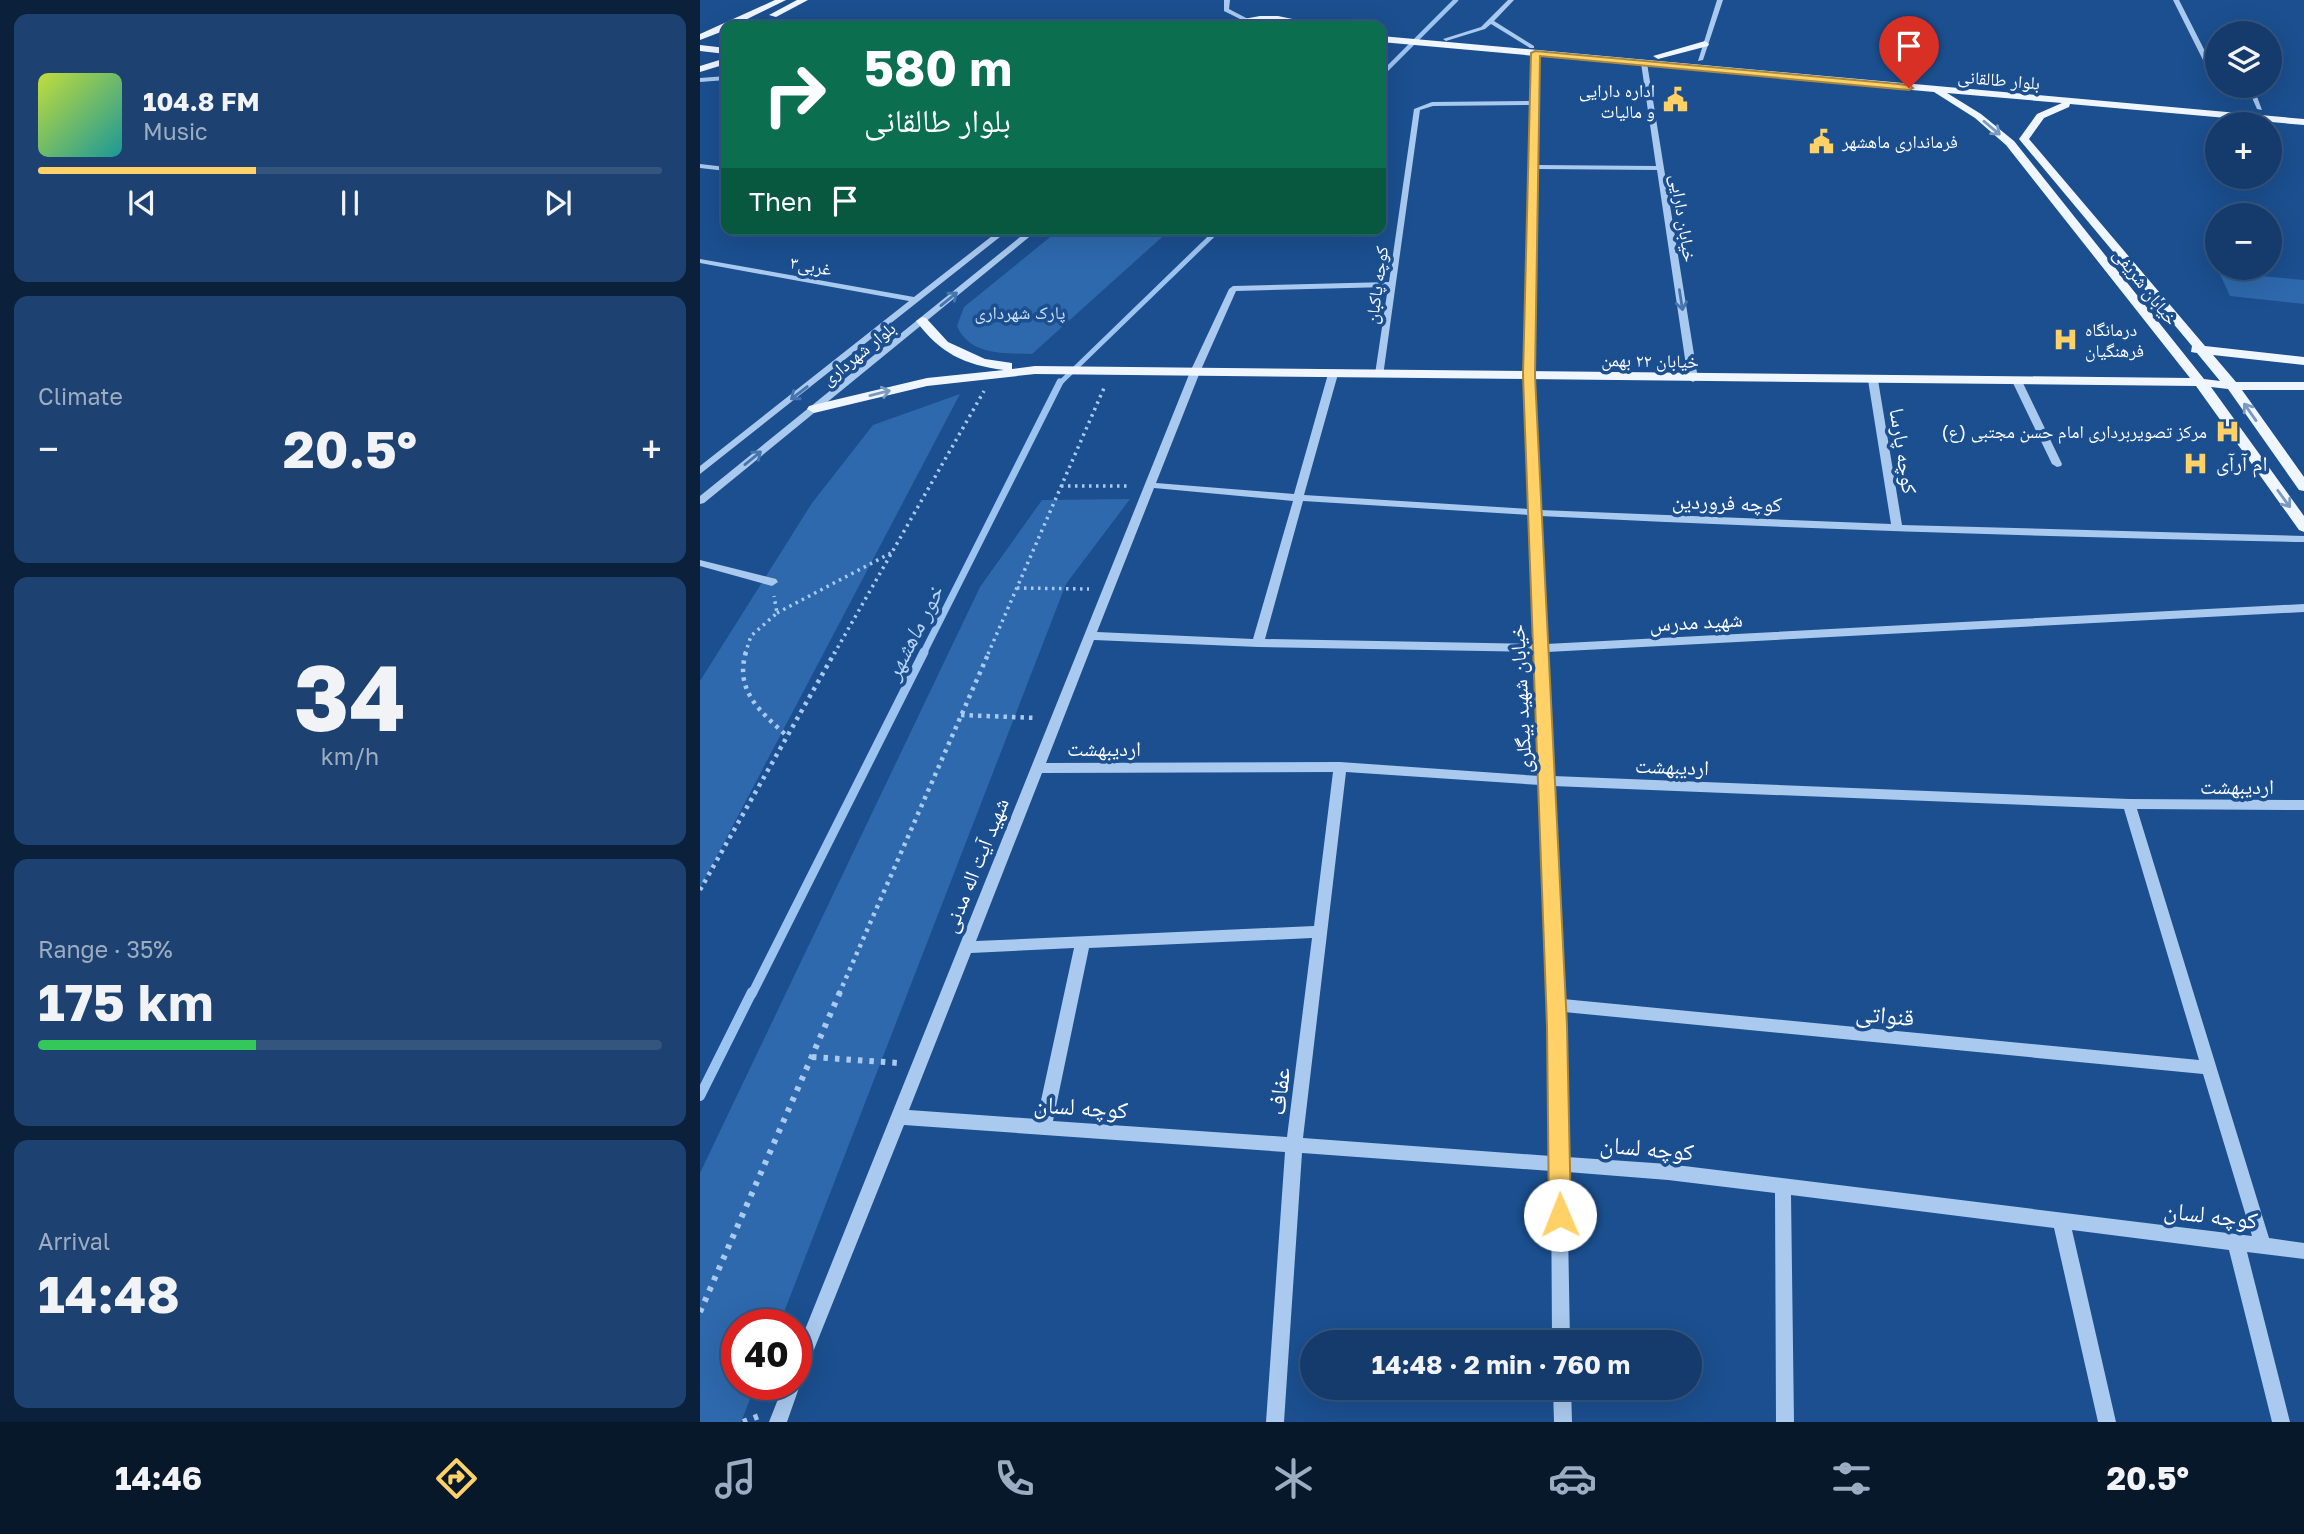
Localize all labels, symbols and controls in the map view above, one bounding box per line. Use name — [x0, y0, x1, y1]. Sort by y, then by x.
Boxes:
pin — [1879, 16, 1939, 88]
map controls — [2205, 21, 2282, 280]
button: layers — [2205, 21, 2282, 98]
icon: arrive — [1890, 27, 1928, 65]
text: 580 m — [864, 38, 1012, 97]
icon: right — [749, 49, 840, 140]
street label: بلوار طالقانی — [1957, 64, 2041, 95]
place label: اداره دارایی و مالیات — [1579, 79, 1655, 122]
text: 104.8 FM — [143, 86, 260, 117]
public building icon: اداره دارایی و مالیات — [1661, 86, 1689, 114]
text: بلوار طالقانی — [864, 101, 1011, 139]
button: + — [2205, 112, 2282, 189]
text: Music — [143, 117, 208, 145]
one-way arrow — [1983, 120, 2001, 136]
public building icon: فرمانداری ماهشهر — [1808, 127, 1836, 155]
place label: فرمانداری ماهشهر — [1841, 130, 1958, 153]
street label: خیابان دارایی — [1665, 173, 1702, 264]
icon: arrive — [826, 182, 864, 220]
icon: previous — [123, 184, 161, 222]
icon: pause — [331, 184, 369, 222]
icon: next — [539, 184, 577, 222]
text: Then — [749, 186, 812, 217]
button: − — [2205, 203, 2282, 280]
street label: خیابان شریفی — [2108, 243, 2183, 330]
street label: کوچه پاکبان — [1360, 244, 1394, 326]
street label: ۳غربی — [788, 251, 833, 280]
one-way arrow — [1675, 288, 1688, 311]
one-way arrow — [939, 292, 957, 307]
park label: پارک شهرداری — [975, 301, 1065, 324]
street label: بلوار شهرداری — [816, 316, 900, 390]
place label: درمانگاه فرهنگیان — [2085, 318, 2144, 362]
hospital icon: درمانگاه فرهنگیان — [2051, 325, 2079, 353]
street label: خیابان ۲۲ بهمن — [1601, 348, 1699, 373]
text: Climate — [38, 382, 123, 410]
one-way arrow — [790, 386, 808, 401]
one-way arrow — [868, 386, 891, 399]
one-way arrow — [2243, 403, 2257, 422]
street label: کوچه پارسا — [1884, 406, 1924, 496]
text: 20.5° — [283, 417, 417, 479]
hospital icon: مرکز تصویربرداری امام حسن مجتبی (ع) — [2213, 417, 2241, 445]
place label: مرکز تصویربرداری امام حسن مجتبی (ع) — [1942, 420, 2207, 444]
text: − — [38, 426, 59, 471]
text: + — [641, 426, 662, 471]
hospital icon: ام آرآی — [2182, 449, 2210, 477]
place label: ام آرآی — [2216, 450, 2268, 478]
one-way arrow — [743, 451, 762, 466]
street label: کوچه فروردین — [1672, 487, 1783, 518]
one-way arrow — [2277, 489, 2291, 508]
water label: خور ماهشهر — [877, 580, 949, 685]
street label: شهید مدرس — [1649, 606, 1743, 637]
street label: خیابان شهید بیگلری — [1503, 624, 1537, 774]
text: 34 — [294, 642, 406, 751]
street label: اردیبهشت — [1067, 735, 1141, 761]
text: km/h — [321, 742, 379, 770]
street label: اردیبهشت — [1634, 752, 1710, 780]
street label: اردیبهشت — [2200, 773, 2274, 799]
street label: شهید آیت اله مدنی — [936, 794, 1015, 937]
text: Range · 35% — [38, 935, 173, 963]
text: 175 km — [38, 970, 214, 1032]
street label: قنواتی — [1854, 997, 1916, 1032]
street label: عفاف — [1261, 1065, 1295, 1117]
street label: کوچه لسان — [1033, 1088, 1129, 1125]
street label: کوچه لسان — [1599, 1128, 1695, 1167]
position arrow — [1523, 1178, 1597, 1252]
street label: کوچه لسان — [2162, 1194, 2260, 1235]
text: Arrival — [38, 1227, 110, 1255]
text: 14:48 — [38, 1262, 180, 1324]
speed limit sign: 40 — [721, 1309, 812, 1400]
text: 14:48 · 2 min · 760 m — [1372, 1349, 1630, 1380]
icon: directions — [432, 1454, 481, 1503]
icon: music — [711, 1454, 760, 1503]
icon: phone — [990, 1454, 1039, 1503]
icon: climate — [1269, 1454, 1318, 1503]
icon: car — [1548, 1454, 1597, 1503]
icon: filters — [1827, 1454, 1876, 1503]
text: 14:46 — [115, 1459, 202, 1497]
text: 20.5° — [2106, 1459, 2189, 1497]

